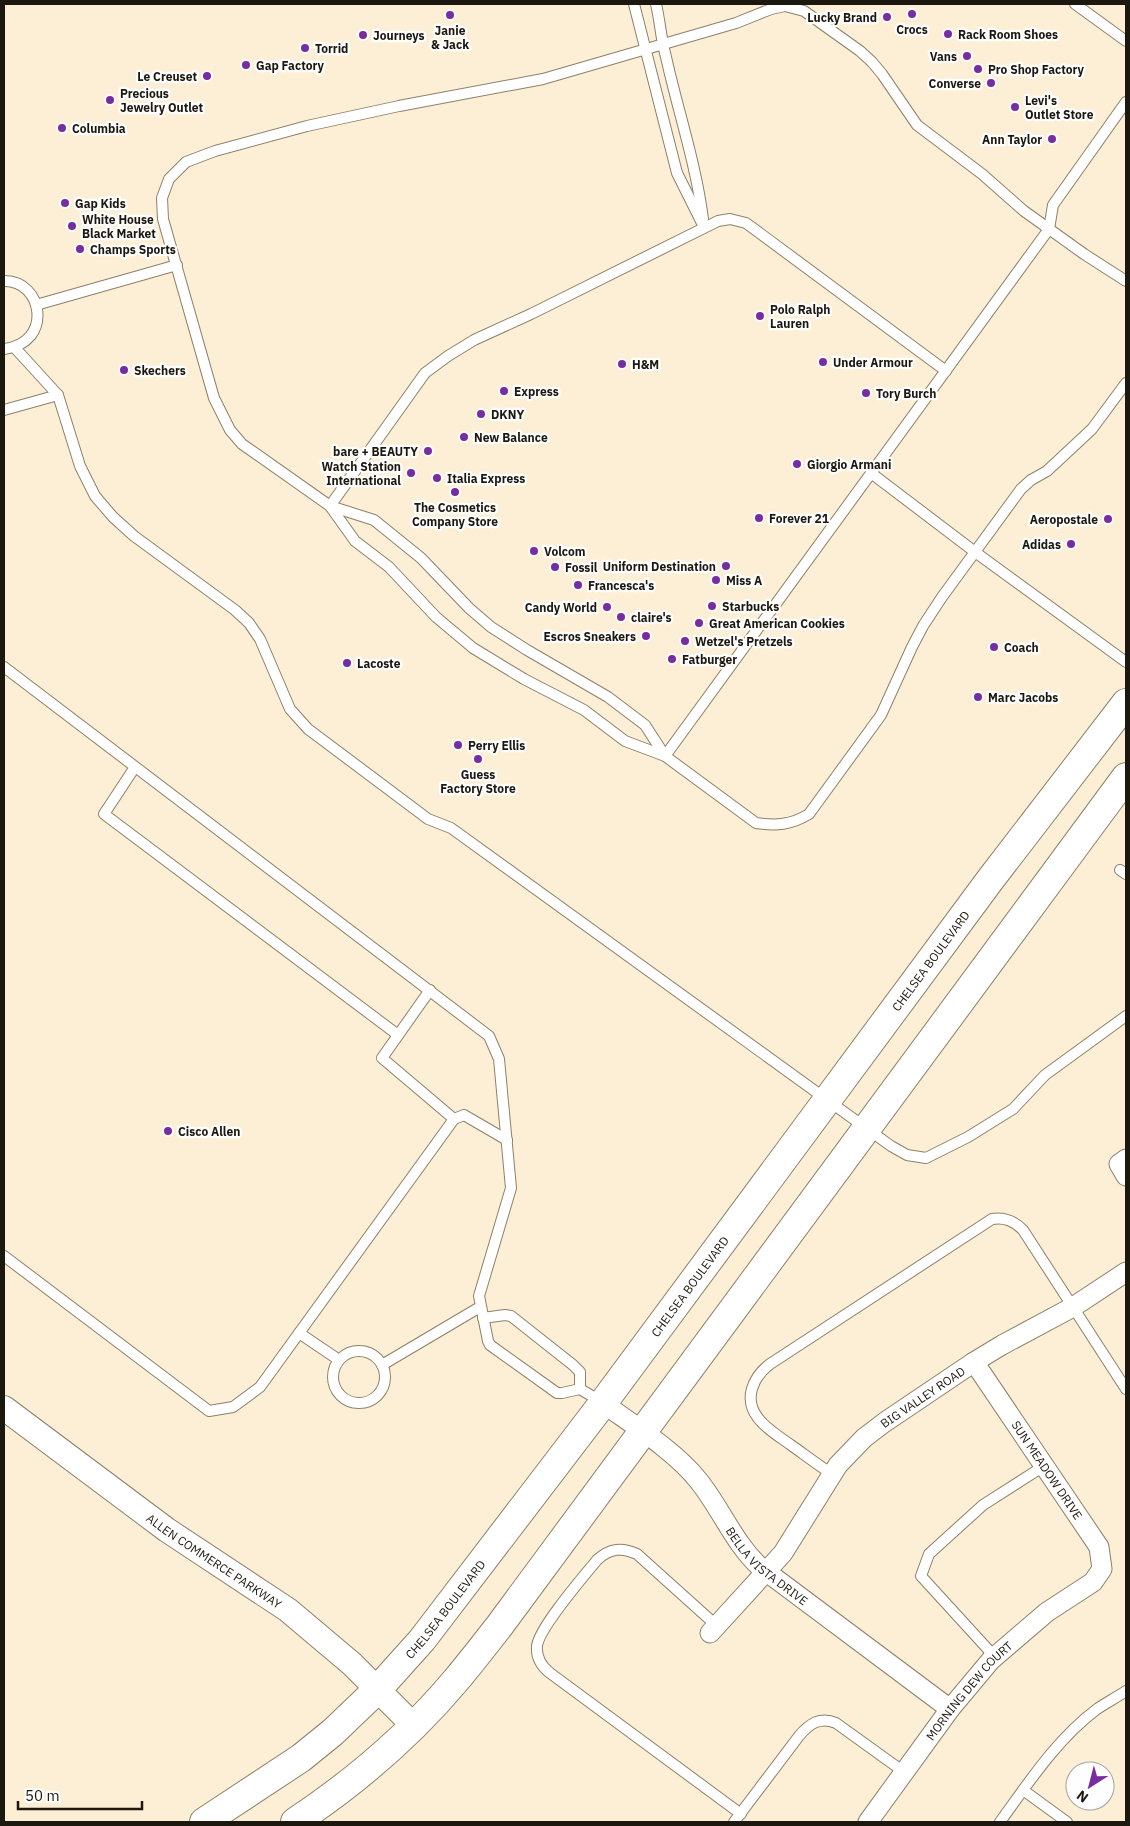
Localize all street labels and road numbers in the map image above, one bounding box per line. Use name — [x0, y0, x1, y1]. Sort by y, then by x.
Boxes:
street label: CHELSEA BOULEVARD — [888, 908, 972, 1014]
street label: CHELSEA BOULEVARD — [647, 1233, 731, 1339]
street label: BIG VALLEY ROAD — [877, 1363, 967, 1431]
street label: SUN MEADOW DRIVE — [1008, 1418, 1086, 1522]
street label: ALLEN COMMERCE PARKWAY — [144, 1510, 285, 1611]
street label: BELLA VISTA DRIVE — [723, 1524, 811, 1608]
street label: CHELSEA BOULEVARD — [402, 1557, 488, 1661]
street label: MORNING DEW COURT — [923, 1638, 1015, 1743]

